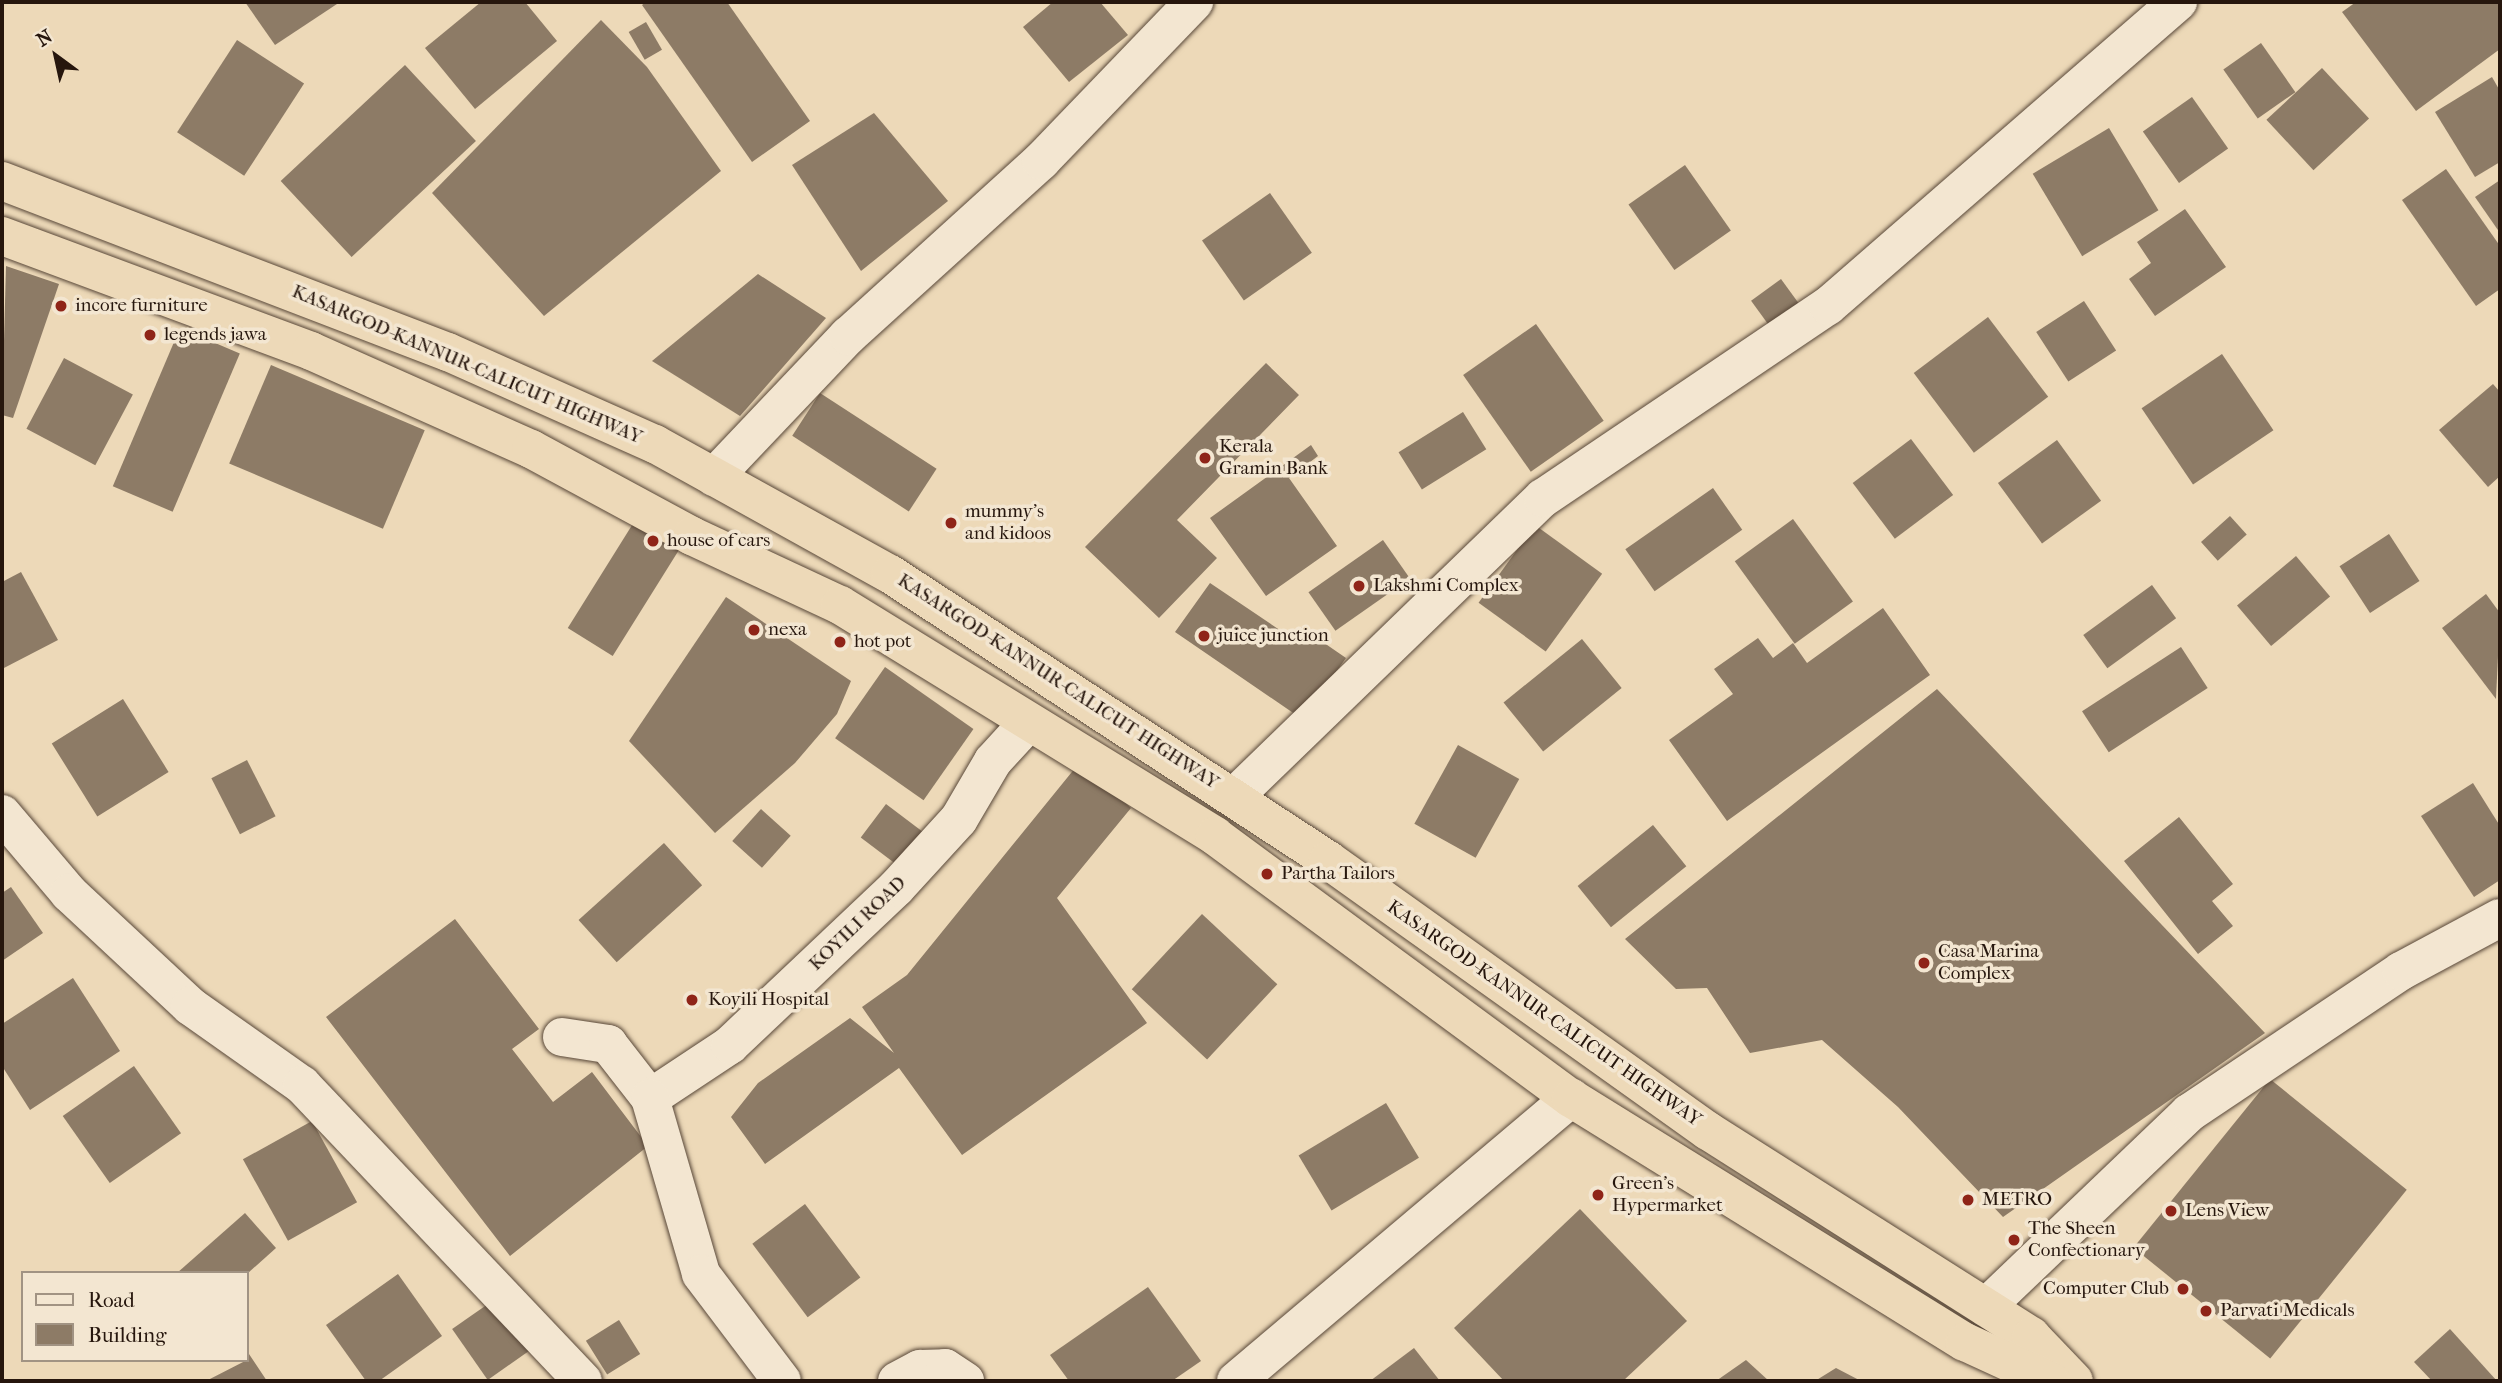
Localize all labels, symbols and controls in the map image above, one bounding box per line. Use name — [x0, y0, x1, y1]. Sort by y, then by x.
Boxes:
north arrow — [21, 21, 91, 91]
text: N — [33, 25, 57, 52]
street label: KASARGOD-KANNUR-CALICUT HIGHWAY — [288, 281, 646, 449]
place label: incore furniture — [75, 295, 208, 317]
marker: incore furniture — [53, 298, 69, 314]
place label: legends jawa — [164, 324, 266, 346]
marker: legends jawa — [142, 327, 158, 343]
place label: Kerala Gramin Bank — [1219, 436, 1328, 480]
marker: Kerala Gramin Bank — [1197, 450, 1213, 466]
place label: mummy's and kidoos — [965, 501, 1051, 545]
marker: mummy's and kidoos — [943, 515, 959, 531]
place label: house of cars — [667, 530, 770, 552]
marker: house of cars — [645, 533, 661, 549]
street label: KASARGOD-KANNUR-CALICUT HIGHWAY — [893, 569, 1223, 795]
place label: Lakshmi Complex — [1373, 575, 1519, 597]
marker: Lakshmi Complex — [1351, 578, 1367, 594]
place label: nexa — [768, 619, 807, 641]
marker: nexa — [746, 622, 762, 638]
place label: juice junction — [1218, 625, 1329, 647]
marker: juice junction — [1196, 628, 1212, 644]
place label: hot pot — [854, 631, 912, 653]
marker: hot pot — [832, 634, 848, 650]
place label: Partha Tailors — [1281, 863, 1395, 885]
marker: Partha Tailors — [1259, 866, 1275, 882]
street label: KOYILI ROAD — [805, 872, 911, 976]
street label: KASARGOD-KANNUR-CALICUT HIGHWAY — [1382, 896, 1706, 1132]
place label: Casa Marina Complex — [1938, 941, 2039, 985]
marker: Casa Marina Complex — [1916, 955, 1932, 971]
place label: Koyili Hospital — [708, 989, 829, 1011]
marker: Koyili Hospital — [682, 990, 702, 1010]
place label: Green's Hypermarket — [1612, 1173, 1723, 1217]
marker: Green's Hypermarket — [1590, 1187, 1606, 1203]
place label: METRO — [1982, 1189, 2052, 1211]
marker: METRO — [1960, 1192, 1976, 1208]
place label: Lens View — [2185, 1200, 2269, 1222]
marker: Lens View — [2163, 1203, 2179, 1219]
place label: The Sheen Confectionary — [2028, 1218, 2145, 1262]
marker: The Sheen Confectionary — [2006, 1232, 2022, 1248]
legend — [21, 1271, 248, 1362]
place label: Computer Club — [2043, 1278, 2169, 1300]
marker: Computer Club — [2175, 1281, 2191, 1297]
text: Road — [88, 1288, 135, 1312]
place label: Parvati Medicals — [2220, 1300, 2355, 1322]
marker: Parvati Medicals — [2198, 1303, 2214, 1319]
text: Building — [88, 1323, 166, 1347]

